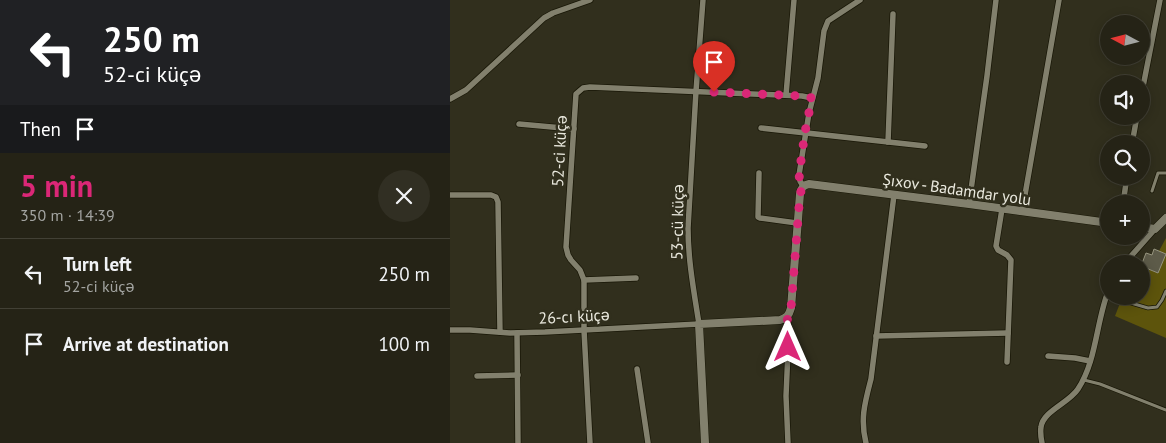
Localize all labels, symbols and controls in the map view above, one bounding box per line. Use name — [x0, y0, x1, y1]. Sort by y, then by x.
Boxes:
north arrow — [1100, 15, 1150, 65]
map controls — [1100, 15, 1150, 305]
text: 250 m — [103, 16, 200, 62]
icon: left — [20, 20, 85, 85]
pin — [693, 41, 735, 92]
icon: arrive — [700, 48, 728, 76]
text: 52-ci küçə — [103, 60, 201, 88]
button: sound — [1100, 75, 1150, 125]
icon: arrive — [71, 115, 99, 143]
street label: 52-ci küçə — [547, 115, 571, 187]
text: Then — [20, 117, 61, 141]
button: search — [1100, 135, 1150, 185]
text: 5 min — [20, 166, 93, 205]
street label: Şıxov - Badamdar yolu — [881, 169, 1033, 209]
button: close — [378, 170, 430, 222]
street label: 53-cü küçə — [666, 184, 688, 260]
button: + — [1100, 195, 1150, 245]
text: 350 m · 14:39 — [20, 205, 115, 225]
text: Turn left — [63, 252, 132, 276]
button: − — [1100, 255, 1150, 305]
icon: left — [20, 260, 48, 288]
text: 250 m — [378, 262, 430, 286]
text: 52-ci küçə — [63, 276, 134, 296]
street label: 26-cı küçə — [538, 304, 610, 328]
position arrow — [761, 320, 813, 372]
icon: arrive — [20, 330, 48, 358]
text: Arrive at destination — [63, 332, 229, 356]
text: 100 m — [378, 332, 430, 356]

